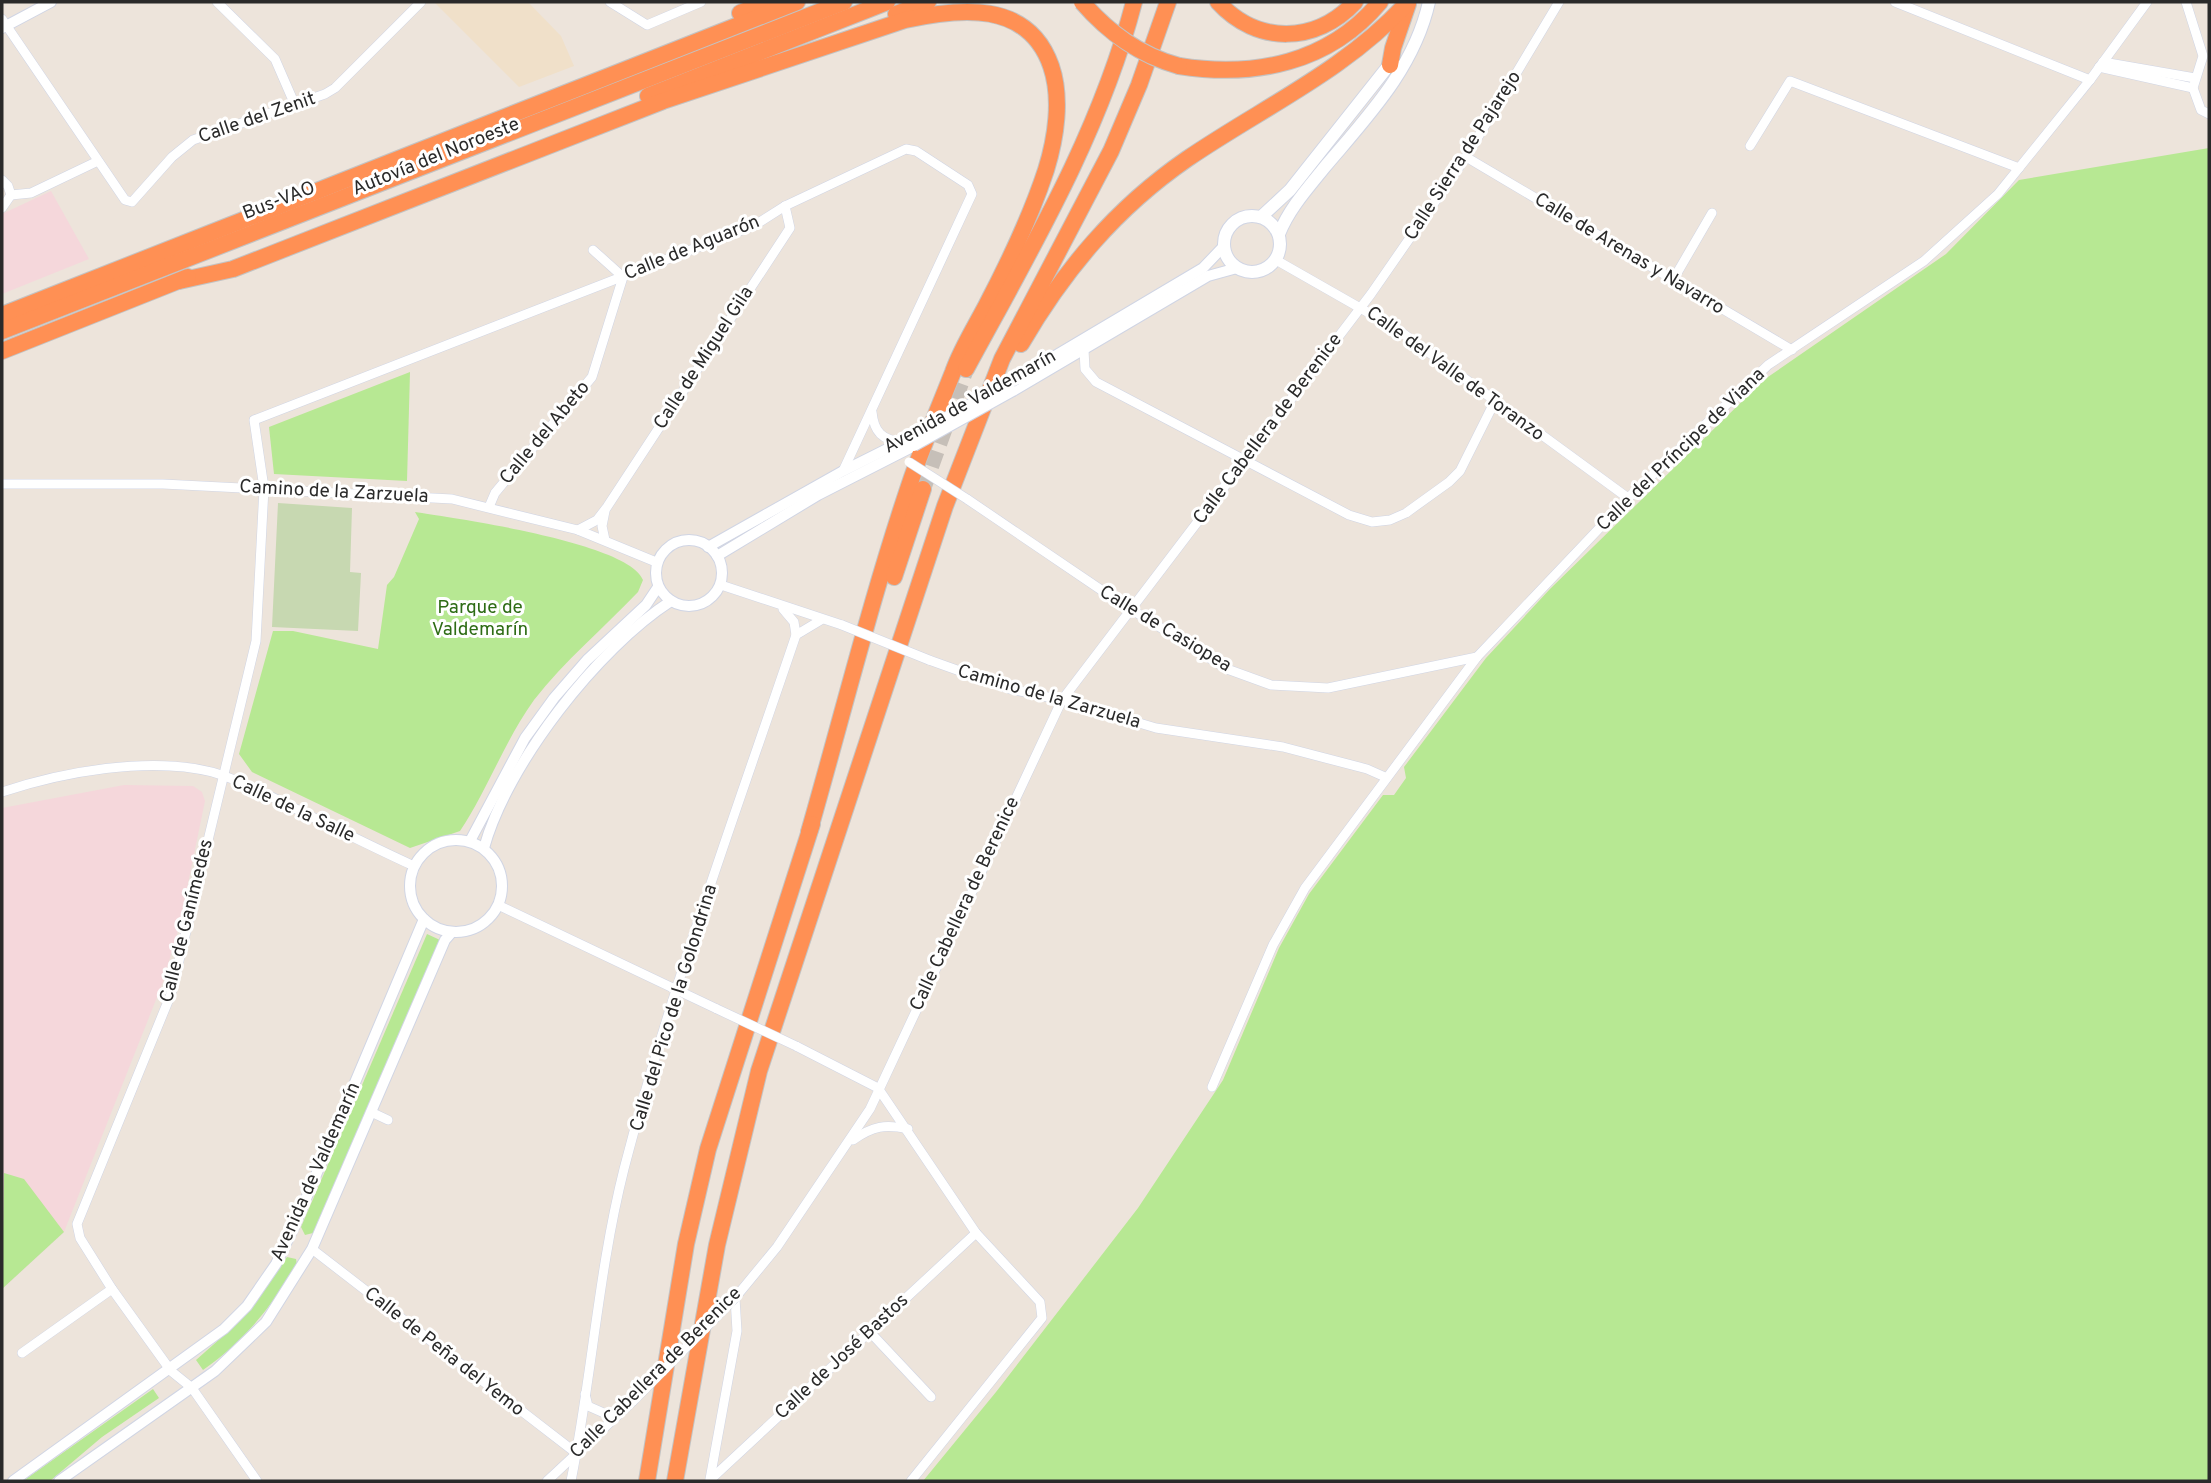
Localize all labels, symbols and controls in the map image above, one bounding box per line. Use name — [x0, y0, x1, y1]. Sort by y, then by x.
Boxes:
street label: Calle Sierra de Pajarejo — [1399, 67, 1527, 245]
street label: Calle del Zenit — [195, 87, 319, 149]
street label: Autovía del Noroeste — [349, 113, 523, 201]
street label: Bus-VAO — [239, 176, 319, 226]
street label: Calle de Arenas y Navarro — [1530, 188, 1728, 320]
street label: Calle de Aguarón — [621, 210, 763, 286]
street label: Calle de Miguel Gila — [649, 282, 759, 434]
street label: Calle del Valle de Toranzo — [1361, 301, 1549, 447]
street label: Calle Cabellera de Berenice — [1188, 329, 1348, 529]
street label: Avenida de Valdemarín — [879, 345, 1061, 459]
street label: Calle del Príncipe de Viana — [1592, 363, 1770, 537]
street label: Calle del Abeto — [495, 376, 595, 490]
street label: Camino de la Zarzuela — [239, 475, 429, 509]
street label: Calle de Casiopea — [1095, 580, 1235, 678]
park label: Parque de Valdemarín — [432, 596, 528, 642]
street label: Camino de la Zarzuela — [955, 659, 1143, 735]
street label: Calle de la Salle — [228, 770, 358, 848]
street label: Calle Cabellera de Berenice — [905, 793, 1025, 1015]
street label: Calle de Ganímedes — [155, 837, 219, 1005]
street label: Calle del Pico de la Golondrina — [625, 881, 723, 1135]
street label: Avenida de Valdemarín — [266, 1079, 366, 1265]
street label: Calle de Peña del Yemo — [359, 1282, 529, 1422]
street label: Calle Cabellera de Berenice — [565, 1282, 747, 1464]
street label: Calle de José Bastos — [770, 1289, 914, 1425]

